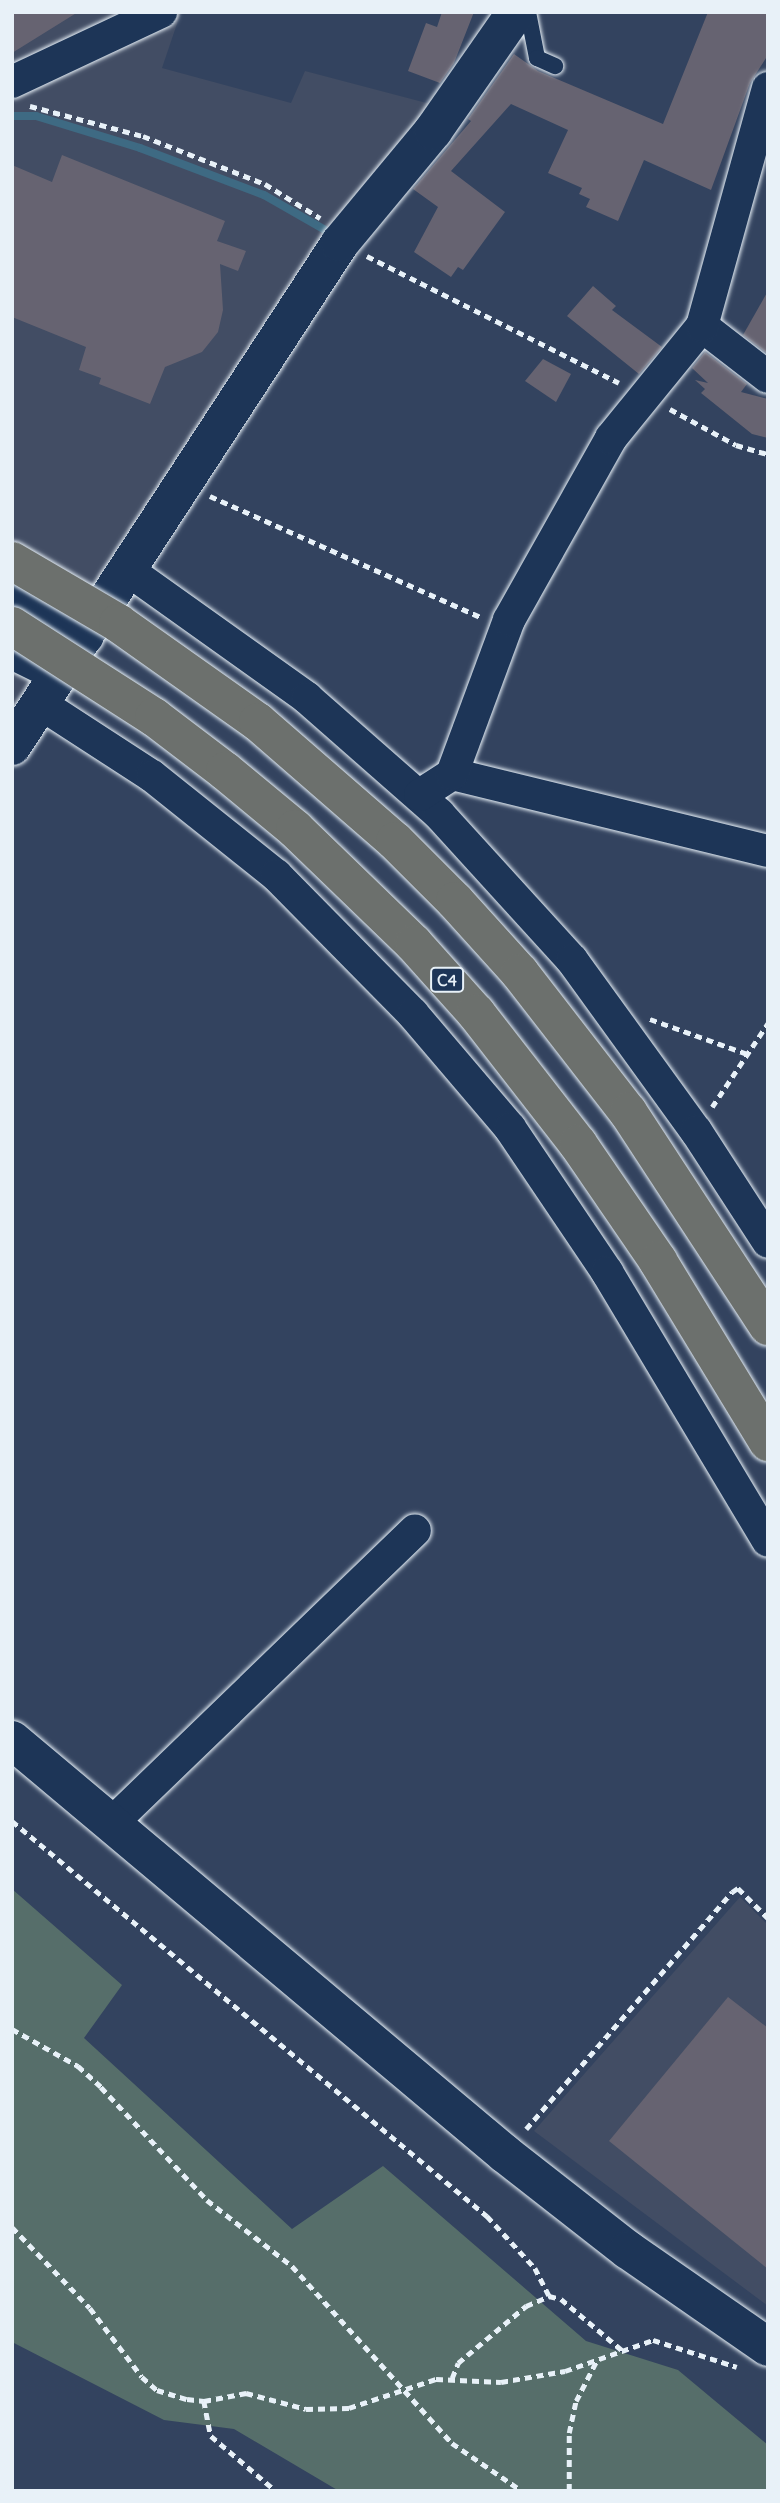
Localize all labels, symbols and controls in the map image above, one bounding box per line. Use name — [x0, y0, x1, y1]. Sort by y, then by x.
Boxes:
road number: C4 — [430, 968, 464, 992]

